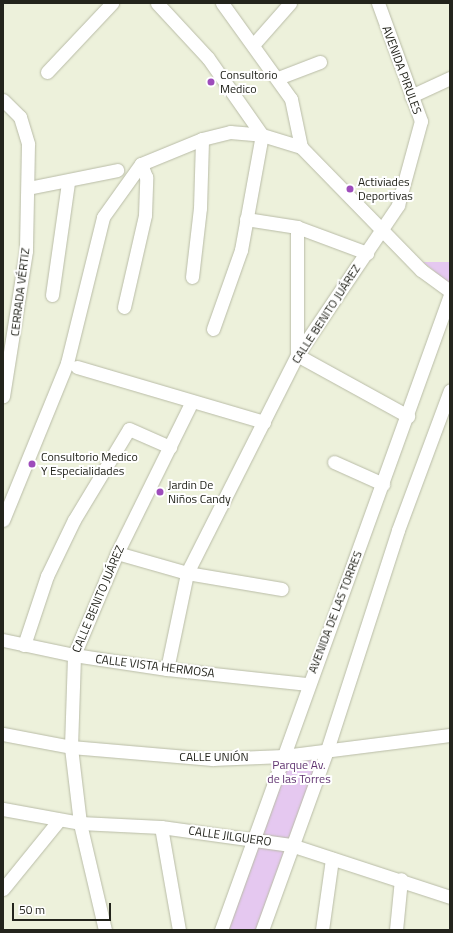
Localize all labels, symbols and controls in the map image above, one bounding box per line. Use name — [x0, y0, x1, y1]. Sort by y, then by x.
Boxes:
street label: AVENIDA PIRULES — [379, 24, 425, 116]
place label: Consultorio Medico — [220, 68, 278, 96]
marker: Consultorio Medico — [205, 76, 217, 88]
place label: Activiades Deportivas — [358, 175, 413, 203]
marker: Activiades Deportivas — [345, 184, 355, 194]
street label: CERRADA VÉRTIZ — [7, 247, 33, 337]
street label: CALLE BENITO JUÁREZ — [289, 262, 363, 366]
place label: Consultorio Medico Y Especialidades — [41, 450, 138, 478]
marker: Consultorio Medico Y Especialidades — [26, 458, 38, 470]
place label: Jardin De Niños Candy — [168, 478, 231, 506]
marker: Jardin De Niños Candy — [155, 487, 165, 497]
street label: CALLE BENITO JUÁREZ — [69, 543, 127, 655]
street label: AVENIDA DE LAS TORRES — [305, 549, 365, 675]
street label: CALLE VISTA HERMOSA — [95, 652, 215, 680]
street label: CALLE UNIÓN — [179, 750, 249, 764]
park label: Parque Av. de las Torres — [267, 758, 331, 786]
street label: CALLE JILGUERO — [188, 823, 272, 849]
scale bar — [14, 895, 113, 921]
text: 50 m — [19, 900, 45, 919]

